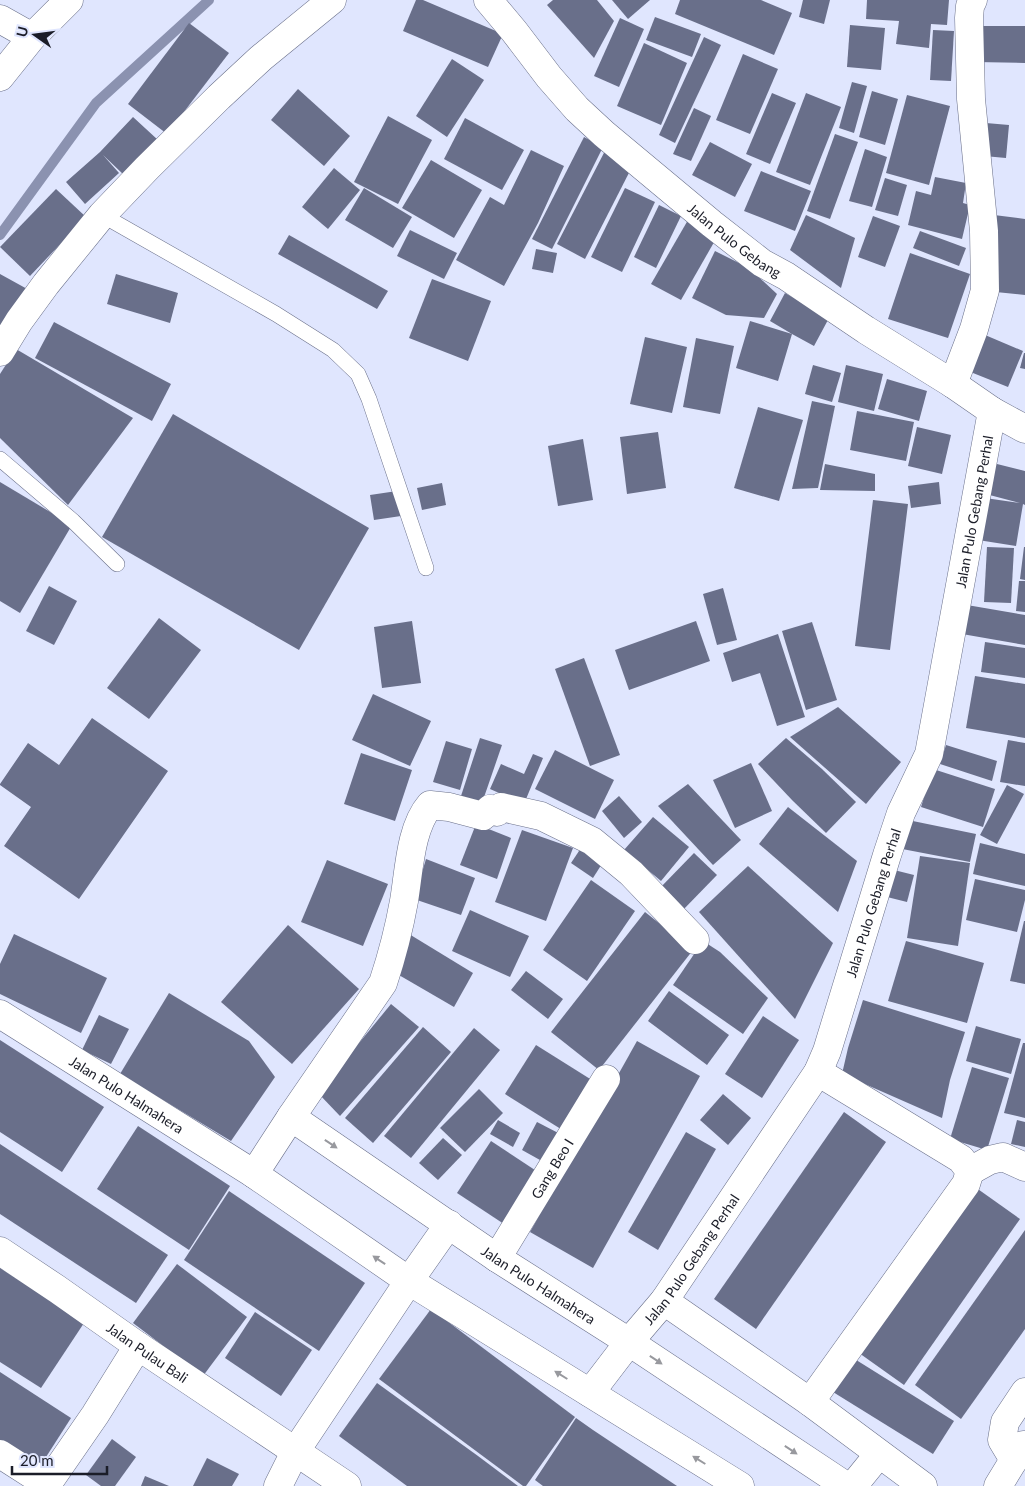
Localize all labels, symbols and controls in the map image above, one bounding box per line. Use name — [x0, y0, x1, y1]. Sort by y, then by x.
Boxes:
north arrow — [10, 10, 60, 60]
text: U — [12, 25, 31, 39]
street label: Jalan Pulo Gebang — [685, 199, 784, 280]
street label: Jalan Pulo Gebang Perhal — [951, 434, 996, 589]
street label: Jalan Pulo Gebang Perhal — [842, 826, 904, 979]
street label: Jalan Pulo Halmahera — [67, 1052, 187, 1136]
street label: Gang Beo I — [527, 1135, 576, 1202]
one-way arrow — [324, 1139, 338, 1149]
street label: Jalan Pulo Gebang Perhal — [640, 1191, 742, 1328]
street label: Jalan Pulo Halmahera — [479, 1242, 599, 1327]
one-way arrow — [372, 1255, 386, 1265]
street label: Jalan Pulau Bali — [104, 1318, 192, 1386]
one-way arrow — [649, 1355, 663, 1365]
one-way arrow — [554, 1370, 567, 1379]
scale bar — [12, 1444, 108, 1476]
one-way arrow — [785, 1445, 798, 1454]
text: 20 m — [20, 1451, 54, 1469]
one-way arrow — [692, 1456, 705, 1465]

